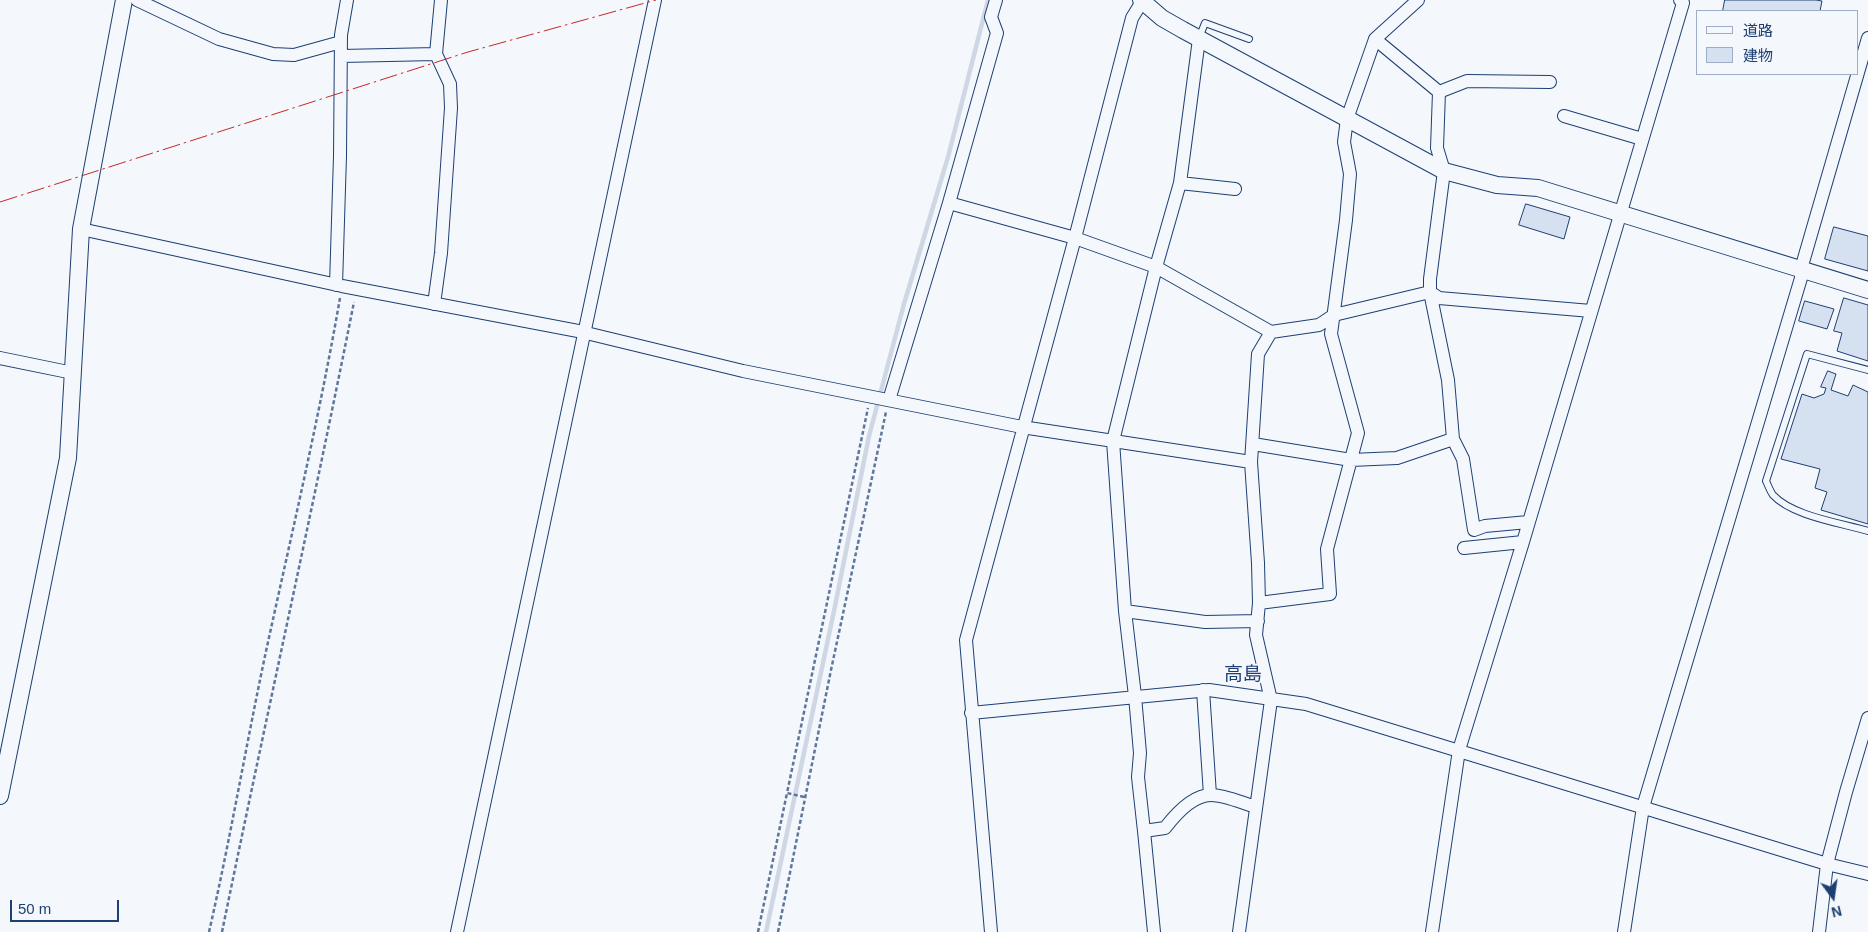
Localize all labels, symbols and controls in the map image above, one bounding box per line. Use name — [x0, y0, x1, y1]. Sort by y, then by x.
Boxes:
legend — [1696, 10, 1858, 75]
text: 道路 — [1743, 22, 1773, 39]
text: 建物 — [1743, 47, 1773, 64]
district label: 高島 — [1224, 664, 1262, 686]
north arrow — [1808, 872, 1858, 922]
scale bar — [12, 890, 121, 922]
text: 50 m — [18, 900, 51, 917]
text: N — [1830, 903, 1843, 921]

